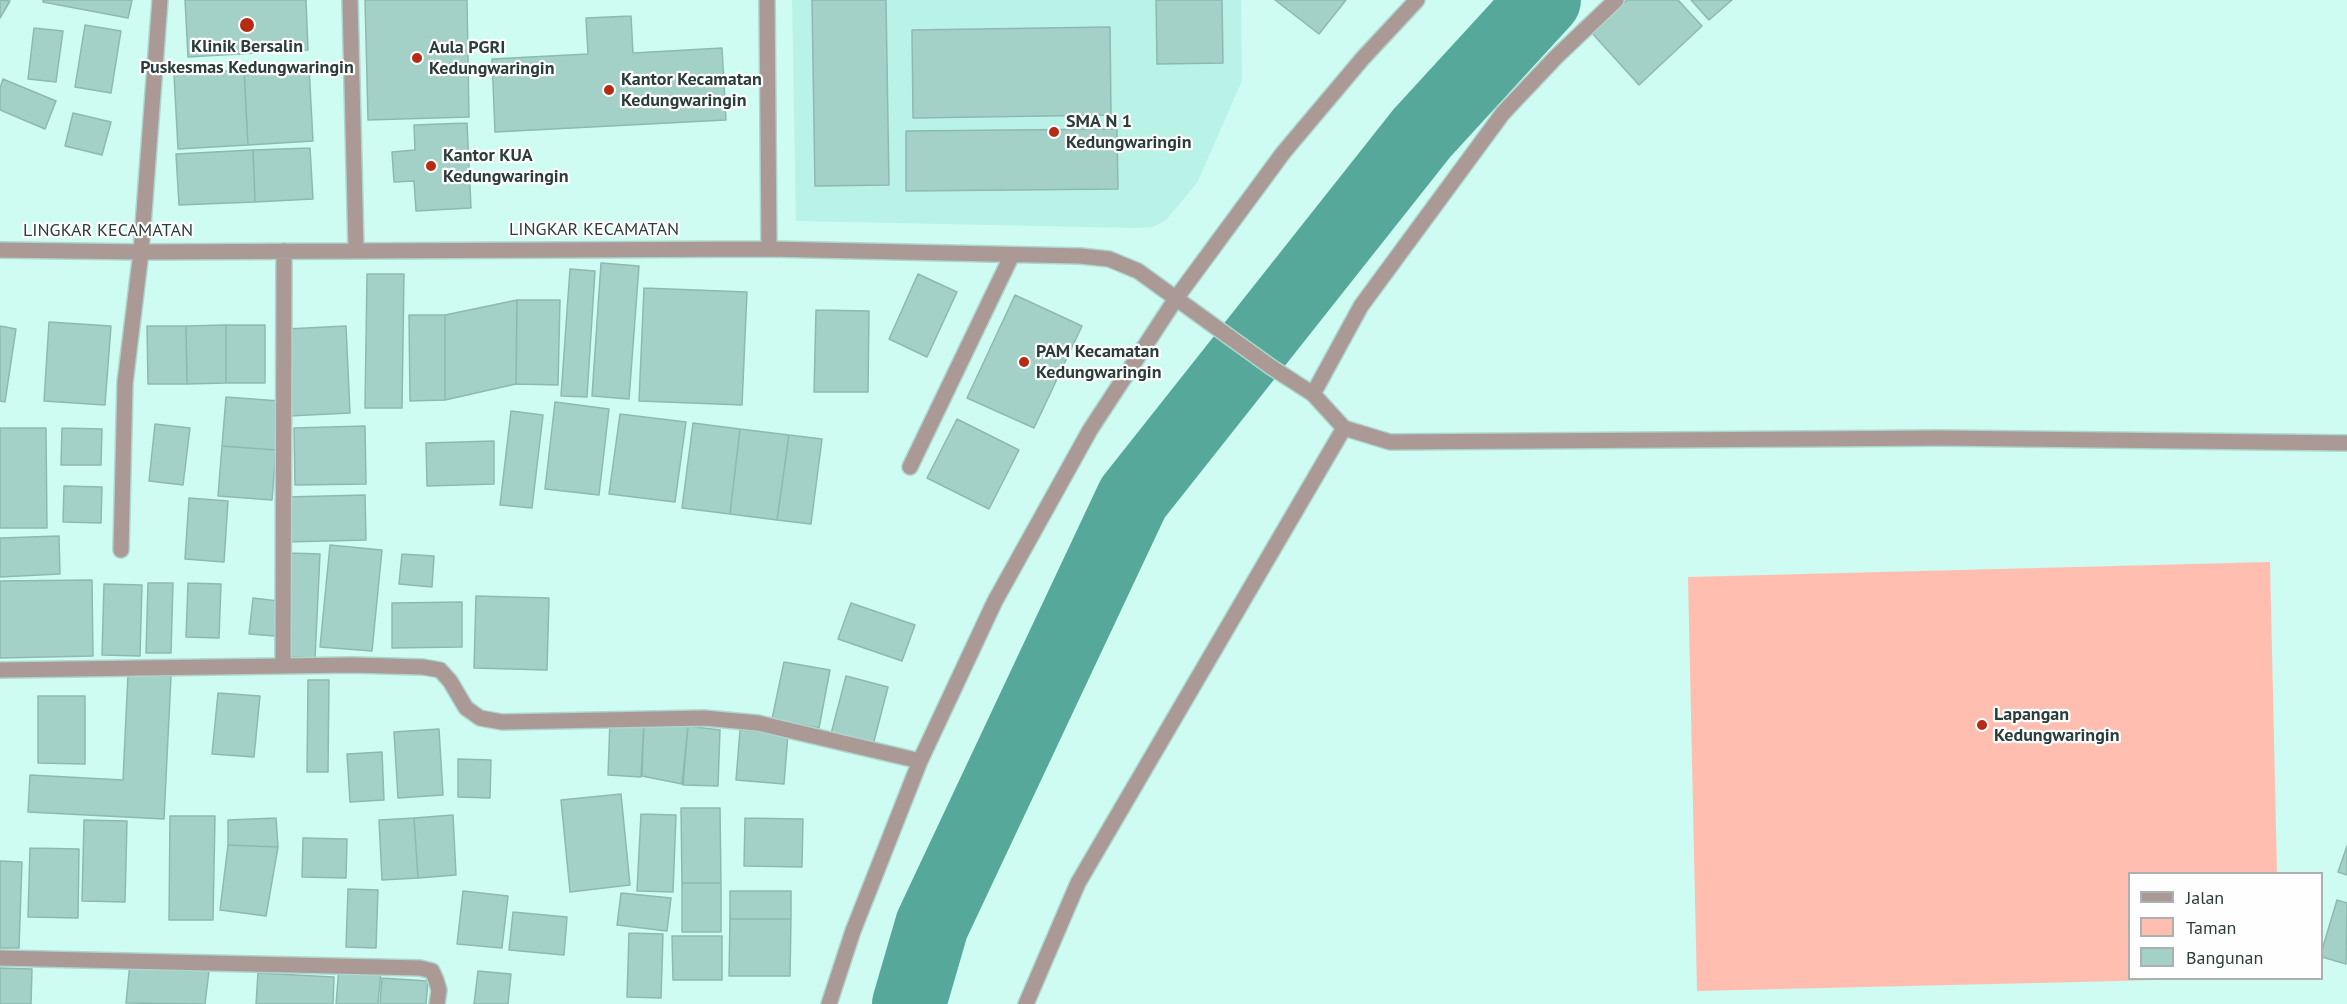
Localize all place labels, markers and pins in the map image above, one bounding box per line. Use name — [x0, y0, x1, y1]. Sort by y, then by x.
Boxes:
marker: Klinik Bersalin Puskesmas Kedungwaringin — [238, 16, 256, 34]
place label: Klinik Bersalin Puskesmas Kedungwaringin — [140, 36, 354, 78]
place label: Aula PGRI Kedungwaringin — [429, 37, 554, 80]
marker: Aula PGRI Kedungwaringin — [410, 51, 424, 65]
place label: Kantor Kecamatan Kedungwaringin — [621, 69, 762, 112]
marker: Kantor Kecamatan Kedungwaringin — [602, 83, 616, 97]
place label: SMA N 1 Kedungwaringin — [1066, 111, 1191, 154]
marker: SMA N 1 Kedungwaringin — [1047, 125, 1061, 139]
place label: Kantor KUA Kedungwaringin — [443, 145, 568, 188]
marker: Kantor KUA Kedungwaringin — [424, 159, 438, 173]
place label: PAM Kecamatan Kedungwaringin — [1036, 341, 1161, 384]
marker: PAM Kecamatan Kedungwaringin — [1017, 355, 1031, 369]
place label: Lapangan Kedungwaringin — [1994, 704, 2119, 746]
marker: Lapangan Kedungwaringin — [1975, 718, 1989, 732]

